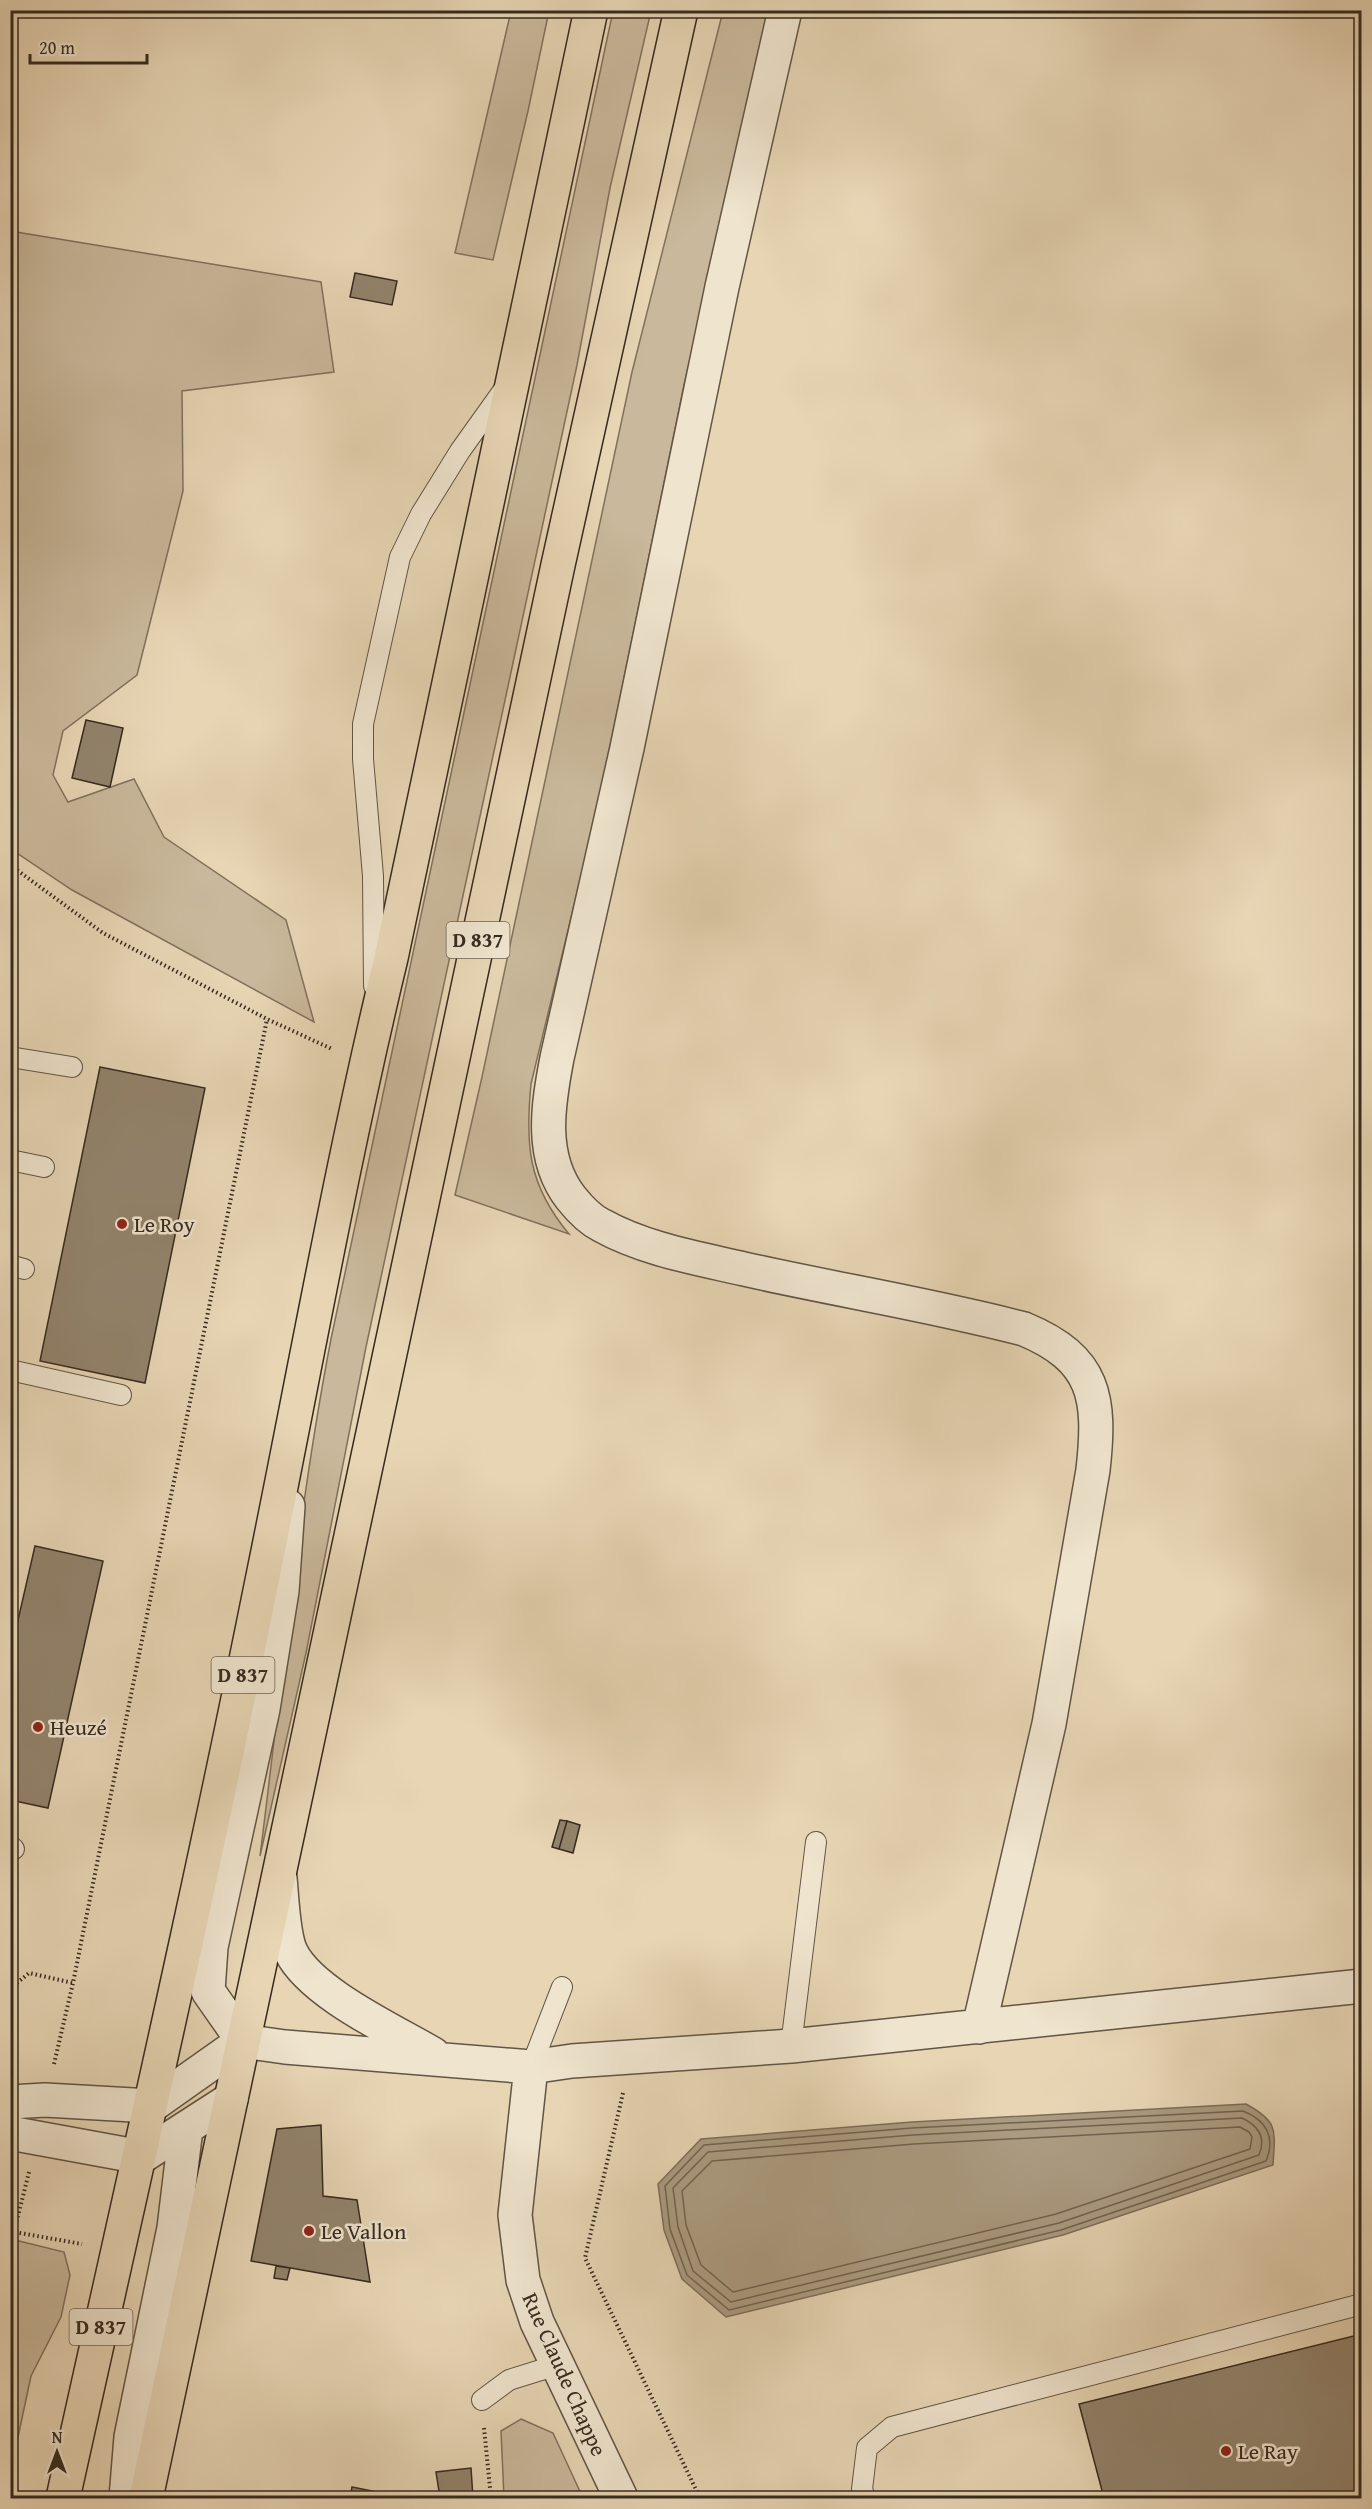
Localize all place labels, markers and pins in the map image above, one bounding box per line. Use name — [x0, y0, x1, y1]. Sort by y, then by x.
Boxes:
place label: Le Roy — [134, 1208, 195, 1240]
marker: Le Roy — [115, 1217, 129, 1231]
place label: Heuzé — [50, 1711, 107, 1743]
marker: Heuzé — [31, 1720, 45, 1734]
place label: Le Vallon — [321, 2215, 407, 2247]
marker: Le Vallon — [302, 2224, 316, 2238]
place label: Le Ray — [1238, 2435, 1298, 2467]
marker: Le Ray — [1219, 2444, 1233, 2458]

